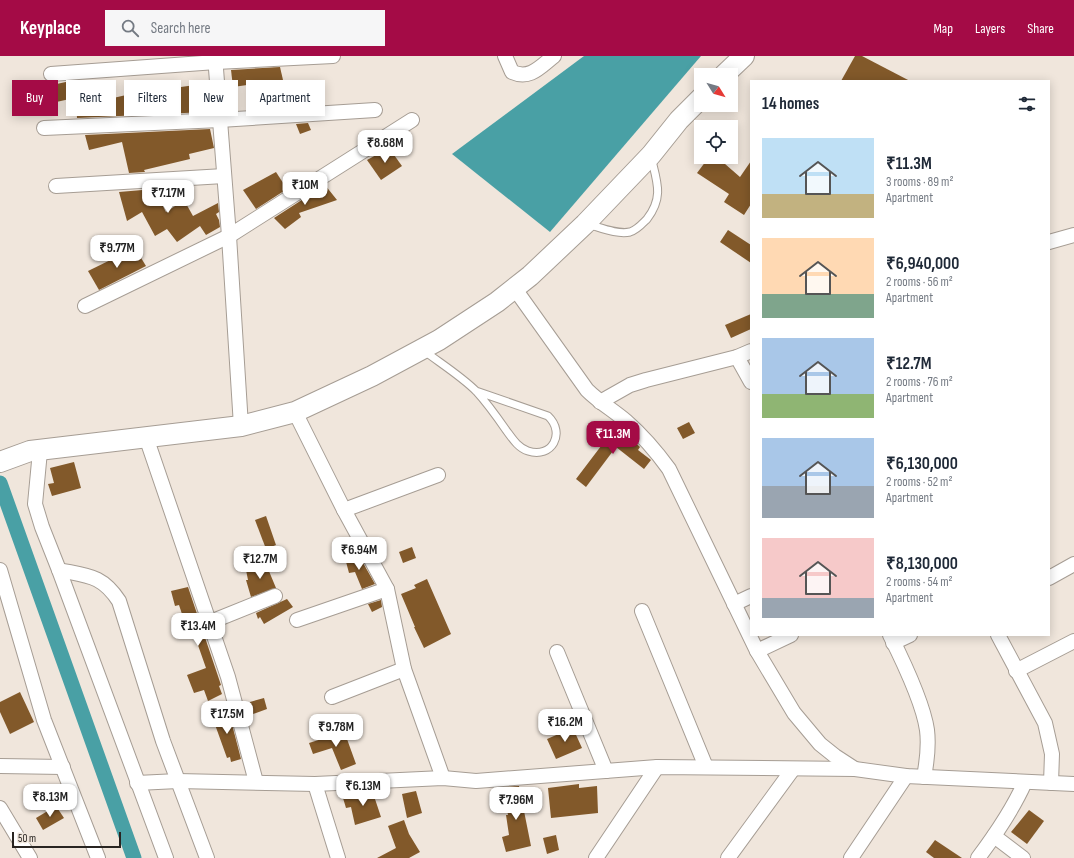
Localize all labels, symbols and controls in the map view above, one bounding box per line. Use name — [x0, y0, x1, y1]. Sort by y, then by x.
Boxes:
search box — [105, 10, 385, 46]
text: Keyplace — [20, 17, 81, 40]
icon: search — [119, 17, 141, 39]
text: Search here — [151, 19, 210, 38]
text: Map — [933, 20, 953, 37]
text: Layers — [975, 20, 1005, 37]
text: Share — [1027, 20, 1054, 37]
north arrow — [694, 68, 738, 112]
map controls — [694, 68, 738, 164]
chip: Buy — [12, 80, 58, 116]
chip: Rent — [66, 80, 116, 116]
chip: Filters — [124, 80, 181, 116]
chip: New — [189, 80, 238, 116]
chip: Apartment — [246, 80, 325, 116]
icon: filters — [1016, 93, 1038, 115]
text: 14 homes — [762, 94, 819, 114]
button: locate — [694, 120, 738, 164]
pin: ₹8.68M — [352, 130, 418, 164]
text: ₹8.68M — [367, 135, 403, 151]
icon: home — [794, 154, 842, 202]
text: ₹11.3M — [886, 154, 932, 174]
pin: ₹10M — [281, 172, 329, 206]
text: 3 rooms · 89 m² — [886, 174, 953, 190]
text: ₹10M — [292, 177, 318, 193]
pin: ₹7.17M — [135, 180, 201, 214]
text: ₹7.17M — [151, 185, 185, 201]
text: Apartment — [886, 190, 933, 206]
pin: ₹9.77M — [84, 235, 150, 269]
text: ₹9.77M — [99, 240, 135, 256]
icon: home — [794, 254, 842, 302]
text: ₹6,940,000 — [886, 254, 959, 274]
text: 2 rooms · 56 m² — [886, 274, 953, 290]
text: Apartment — [886, 290, 933, 306]
icon: home — [794, 354, 842, 402]
text: ₹12.7M — [886, 354, 931, 374]
text: 2 rooms · 76 m² — [886, 374, 953, 390]
text: Apartment — [886, 390, 933, 406]
pin: ₹11.3M — [580, 421, 646, 455]
text: ₹11.3M — [596, 426, 630, 442]
icon: home — [794, 454, 842, 502]
text: ₹6,130,000 — [886, 454, 958, 474]
text: 2 rooms · 52 m² — [886, 474, 953, 490]
text: Apartment — [886, 490, 933, 506]
pin: ₹6.94M — [326, 537, 392, 571]
text: ₹6.94M — [341, 542, 377, 558]
pin: ₹12.7M — [227, 546, 293, 580]
text: ₹12.7M — [243, 551, 277, 567]
icon: home — [794, 554, 842, 602]
text: ₹8,130,000 — [886, 554, 958, 574]
text: 2 rooms · 54 m² — [886, 574, 953, 590]
text: Apartment — [886, 590, 933, 606]
pin: ₹13.4M — [165, 613, 231, 647]
text: ₹13.4M — [180, 618, 216, 634]
pin: ₹17.5M — [194, 701, 260, 735]
text: ₹17.5M — [210, 706, 244, 722]
pin: ₹16.2M — [532, 709, 598, 743]
pin: ₹9.78M — [303, 714, 369, 748]
text: ₹16.2M — [547, 714, 583, 730]
text: ₹9.78M — [318, 719, 354, 735]
pin: ₹6.13M — [330, 773, 396, 807]
text: ₹6.13M — [345, 778, 381, 794]
pin: ₹8.13M — [17, 784, 83, 818]
pin: ₹7.96M — [483, 787, 549, 821]
text: ₹8.13M — [32, 789, 68, 805]
text: ₹7.96M — [498, 792, 534, 808]
scale bar — [12, 830, 121, 849]
text: 50 m — [18, 832, 36, 845]

